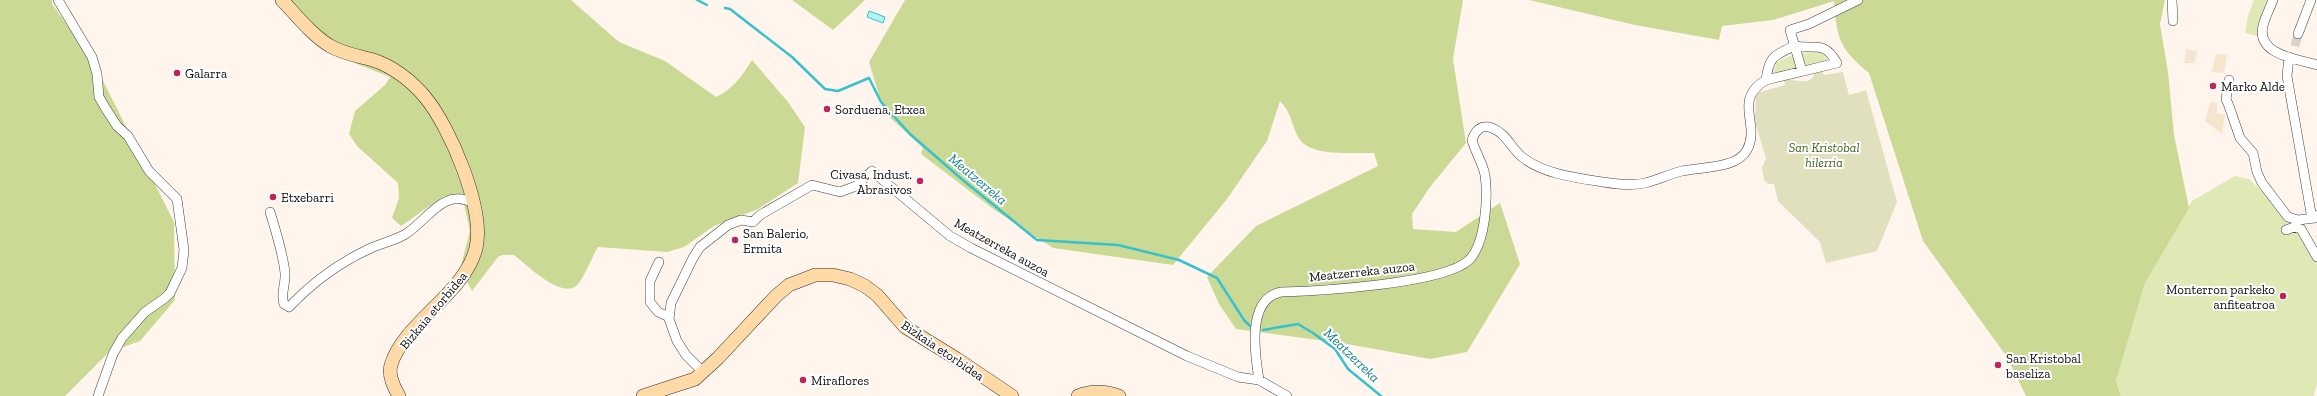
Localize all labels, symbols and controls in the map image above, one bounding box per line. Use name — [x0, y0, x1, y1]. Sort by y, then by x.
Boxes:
place label: Galarra — [185, 66, 228, 81]
marker: Galarra — [172, 68, 182, 78]
place label: Marko Alde — [2221, 79, 2285, 94]
marker: Marko Alde — [2208, 81, 2218, 91]
place label: Sorduena, Etxea — [835, 102, 926, 117]
marker: Sorduena, Etxea — [822, 104, 832, 114]
park label: San Kristobal hilerria — [1788, 140, 1860, 170]
water label: Meatzerreka — [945, 150, 1010, 209]
place label: Civasa, Indust. Abrasivos — [830, 167, 912, 197]
marker: Civasa, Indust. Abrasivos — [915, 176, 925, 186]
place label: Etxebarri — [281, 190, 334, 205]
marker: Etxebarri — [268, 192, 278, 202]
street label: Meatzerreka auzoa — [952, 215, 1052, 280]
place label: San Balerio, Ermita — [743, 226, 809, 256]
marker: San Balerio, Ermita — [730, 235, 740, 245]
street label: Meatzerreka auzoa — [1309, 258, 1416, 285]
street label: Bizkaia etorbidea — [397, 268, 471, 352]
place label: Monterron parkeko anfiteatroa — [2166, 282, 2276, 312]
marker: Monterron parkeko anfiteatroa — [2278, 291, 2288, 301]
street label: Bizkaia etorbidea — [898, 317, 988, 384]
water label: Meatzerreka — [1320, 325, 1383, 386]
place label: San Kristobal baseliza — [2005, 351, 2081, 381]
marker: San Kristobal baseliza — [1993, 360, 2003, 370]
place label: Miraflores — [811, 373, 869, 388]
marker: Miraflores — [798, 375, 808, 385]

